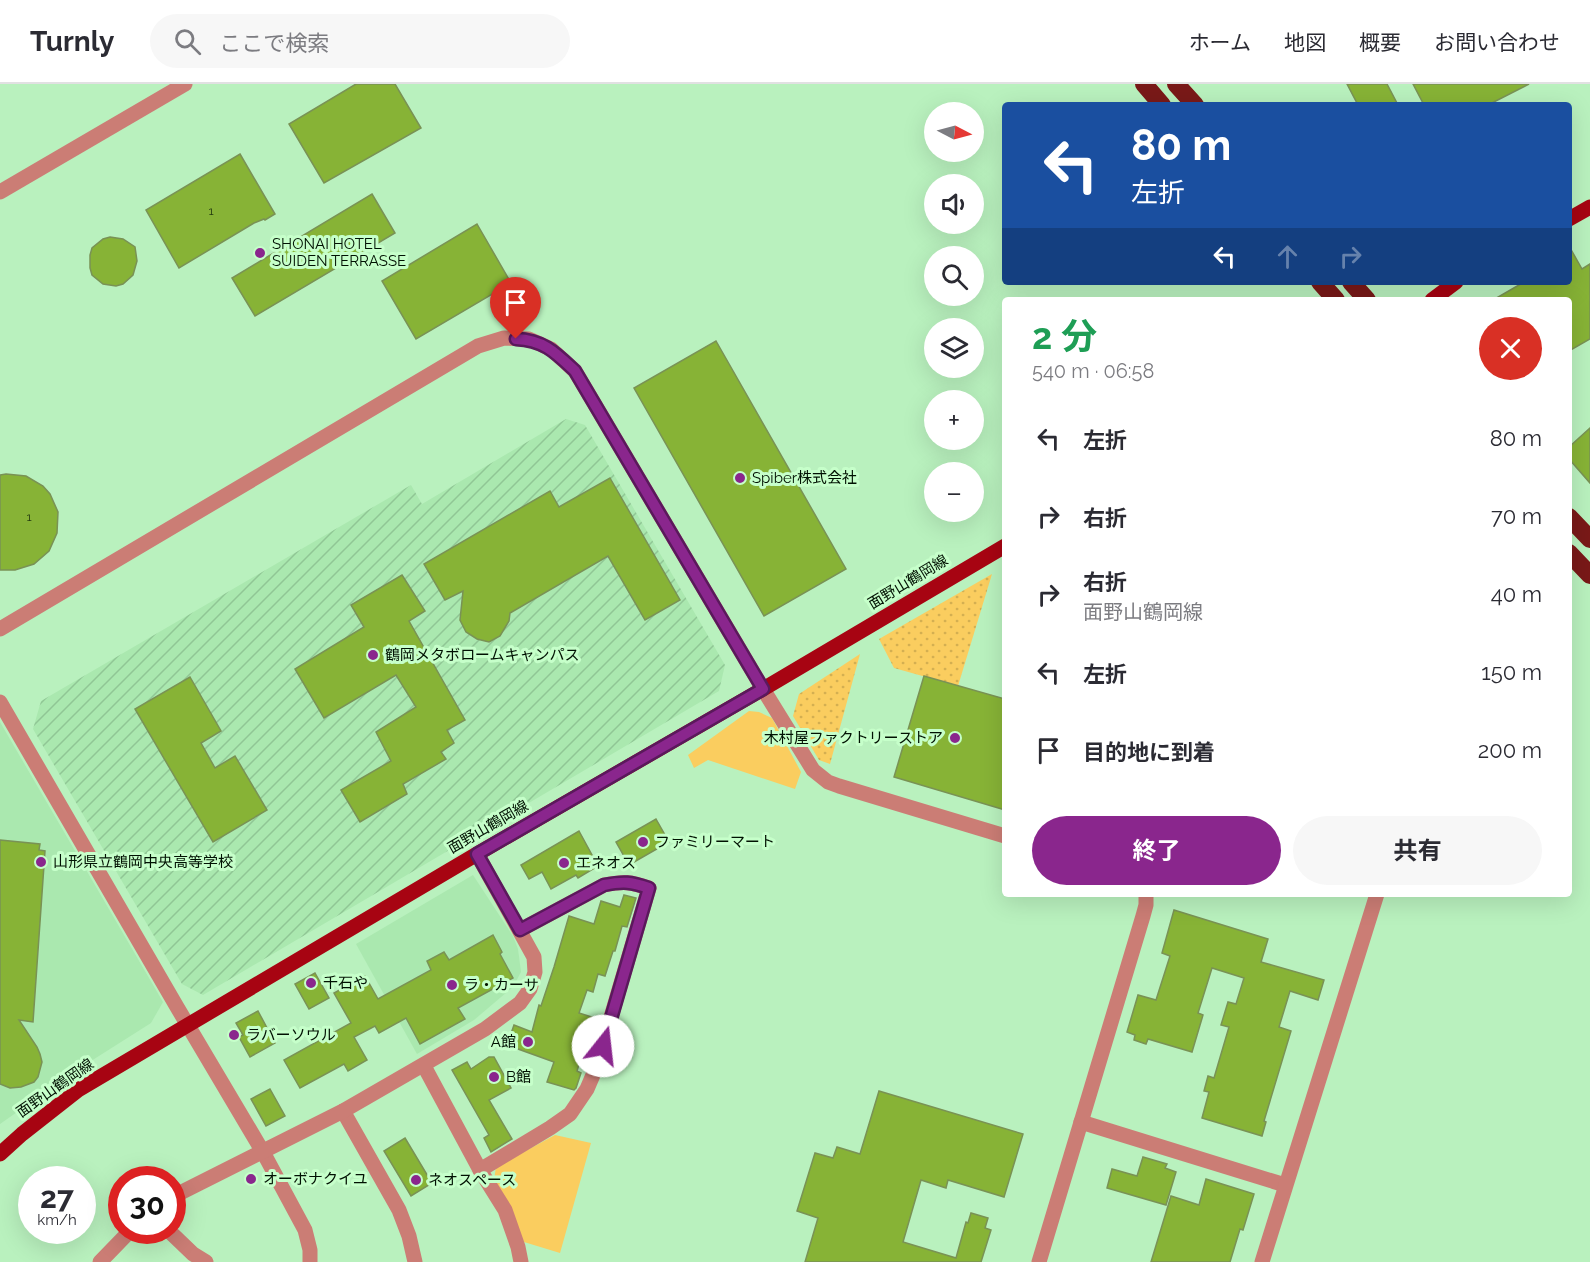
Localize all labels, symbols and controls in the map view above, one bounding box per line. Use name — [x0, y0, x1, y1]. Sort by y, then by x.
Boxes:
search box — [150, 14, 570, 68]
text: Turnly — [30, 25, 114, 58]
icon: search — [171, 25, 204, 58]
text: ここで検索 — [219, 30, 329, 56]
text: ホーム — [1189, 30, 1251, 55]
text: 地図 — [1284, 30, 1326, 55]
text: 概要 — [1359, 30, 1401, 55]
text: お問い合わせ — [1434, 30, 1560, 55]
north arrow — [924, 102, 984, 162]
map controls — [924, 102, 984, 522]
text: 80 m — [1131, 121, 1231, 170]
icon: left — [1032, 126, 1110, 204]
button: sound — [924, 174, 984, 234]
text: 左折 — [1131, 177, 1185, 208]
house number: 1 — [208, 204, 214, 218]
place label: SHONAI HOTEL SUIDEN TERRASSE — [272, 235, 406, 270]
icon: left — [1208, 240, 1241, 273]
icon: ahead — [1271, 240, 1304, 273]
icon: right — [1334, 240, 1367, 273]
marker: SHONAI HOTEL SUIDEN TERRASSE — [253, 246, 267, 260]
button: search — [924, 246, 984, 306]
pin — [490, 277, 541, 339]
icon: arrive — [499, 286, 532, 319]
text: 2 分 — [1032, 315, 1097, 357]
button: close — [1479, 317, 1542, 380]
button: layers — [924, 318, 984, 378]
text: 540 m · 06:58 — [1032, 359, 1154, 383]
button: + — [924, 390, 984, 450]
icon: left — [1032, 422, 1065, 455]
text: 80 m — [1490, 425, 1542, 451]
text: 左折 — [1083, 427, 1127, 453]
button: − — [924, 462, 984, 522]
place label: Spiber株式会社 — [752, 469, 857, 487]
marker: Spiber株式会社 — [733, 471, 747, 485]
icon: right — [1032, 500, 1065, 533]
text: 70 m — [1491, 503, 1542, 529]
text: 右折 — [1083, 505, 1127, 531]
house number: 1 — [26, 510, 32, 524]
street label: 面野山鶴岡線 — [865, 551, 951, 613]
text: 右折 — [1083, 569, 1127, 595]
icon: right — [1032, 578, 1065, 611]
text: 40 m — [1491, 581, 1542, 607]
text: 面野山鶴岡線 — [1083, 600, 1203, 624]
place label: 鶴岡メタボロームキャンパス — [385, 646, 580, 664]
marker: 鶴岡メタボロームキャンパス — [366, 648, 380, 662]
icon: left — [1032, 656, 1065, 689]
text: 150 m — [1481, 659, 1542, 685]
text: 左折 — [1083, 661, 1127, 687]
place label: 木村屋ファクトリーストア — [764, 729, 943, 747]
marker: 木村屋ファクトリーストア — [948, 731, 962, 745]
icon: arrive — [1032, 734, 1065, 767]
text: 200 m — [1478, 737, 1542, 763]
text: 目的地に到着 — [1083, 739, 1215, 765]
street label: 面野山鶴岡線 — [445, 797, 531, 857]
button: 終了 — [1032, 816, 1281, 885]
button: 共有 — [1293, 816, 1542, 885]
place label: ファミリーマート — [655, 833, 775, 851]
marker: ファミリーマート — [636, 835, 650, 849]
place label: 山形県立鶴岡中央高等学校 — [53, 853, 233, 871]
place label: エネオス — [576, 854, 636, 872]
marker: 山形県立鶴岡中央高等学校 — [34, 855, 48, 869]
marker: エネオス — [557, 856, 571, 870]
place label: 千石や — [323, 974, 368, 992]
marker: 千石や — [304, 976, 318, 990]
place label: ラ・カーサ — [464, 976, 539, 994]
marker: ラ・カーサ — [445, 978, 459, 992]
position arrow — [571, 1014, 635, 1078]
place label: ラバーソウル — [246, 1026, 336, 1044]
marker: ラバーソウル — [227, 1028, 241, 1042]
place label: A館 — [491, 1033, 516, 1051]
marker: A館 — [521, 1035, 535, 1049]
street label: 面野山鶴岡線 — [13, 1055, 97, 1121]
place label: B館 — [506, 1068, 531, 1086]
marker: B館 — [487, 1070, 501, 1084]
speed limit sign: 30 — [108, 1166, 186, 1244]
place label: オーボナクイユ — [263, 1170, 368, 1188]
place label: ネオスペース — [428, 1171, 516, 1189]
marker: オーボナクイユ — [244, 1172, 258, 1186]
marker: ネオスペース — [409, 1173, 423, 1187]
text: 27 — [40, 1180, 74, 1215]
text: km/h — [37, 1211, 77, 1229]

